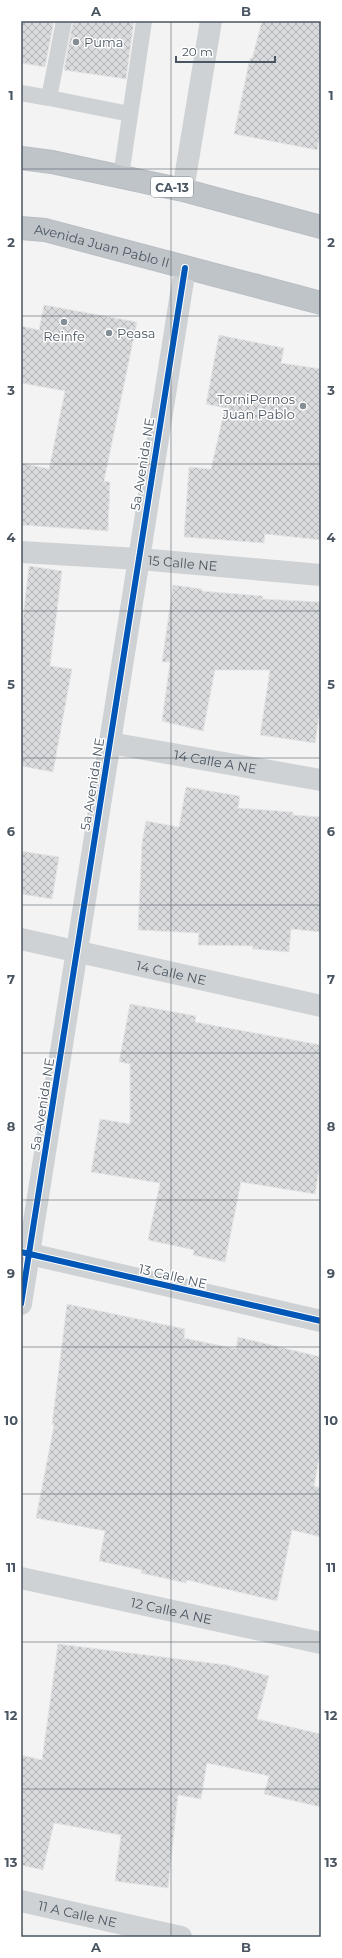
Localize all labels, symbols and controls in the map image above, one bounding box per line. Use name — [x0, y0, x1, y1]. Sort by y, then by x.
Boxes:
text: A — [90, 3, 102, 19]
text: B — [241, 3, 251, 19]
place label: Puma — [84, 34, 124, 50]
marker: Puma — [71, 37, 81, 47]
scale bar — [176, 38, 275, 64]
text: 20 m — [182, 44, 213, 59]
text: 1 — [8, 87, 14, 103]
text: 1 — [328, 87, 334, 103]
road number: CA-13 — [151, 177, 193, 197]
street label: Avenida Juan Pablo II — [33, 221, 171, 271]
text: 2 — [7, 234, 15, 250]
text: 2 — [327, 234, 335, 250]
marker: Reinfe — [59, 317, 69, 327]
place label: Peasa — [117, 325, 156, 341]
place label: Reinfe — [43, 328, 85, 344]
marker: Peasa — [104, 328, 114, 338]
text: 3 — [6, 382, 15, 398]
text: 3 — [326, 382, 335, 398]
place label: TorniPernos Juan Pablo — [217, 391, 295, 422]
marker: TorniPernos Juan Pablo — [298, 401, 308, 411]
street label: 5a Avenida NE — [127, 417, 157, 511]
text: 4 — [7, 529, 16, 545]
text: 4 — [327, 529, 336, 545]
street label: 15 Calle NE — [147, 552, 218, 574]
text: 5 — [7, 676, 15, 692]
text: 5 — [327, 676, 335, 692]
street label: 5a Avenida NE — [77, 737, 107, 831]
street label: 14 Calle A NE — [173, 746, 258, 777]
text: 6 — [7, 823, 16, 839]
text: 6 — [327, 823, 336, 839]
street label: 14 Calle NE — [135, 957, 208, 988]
text: 7 — [7, 971, 15, 987]
text: 7 — [327, 971, 335, 987]
street label: 5a Avenida NE — [27, 1057, 57, 1151]
text: 8 — [7, 1118, 16, 1134]
text: 8 — [327, 1118, 336, 1134]
street label: 13 Calle NE — [137, 1260, 209, 1292]
text: 9 — [7, 1265, 15, 1281]
text: 9 — [327, 1265, 335, 1281]
text: 10 — [4, 1412, 18, 1428]
text: 10 — [324, 1412, 338, 1428]
text: 11 — [6, 1559, 16, 1575]
text: 11 — [326, 1559, 336, 1575]
street label: 12 Calle A NE — [129, 1594, 214, 1627]
text: 12 — [5, 1707, 18, 1723]
text: 12 — [325, 1707, 338, 1723]
text: 13 — [5, 1854, 18, 1870]
text: 13 — [325, 1854, 338, 1870]
street label: 11 A Calle NE — [37, 1897, 118, 1930]
text: A — [90, 1939, 102, 1955]
text: B — [241, 1939, 251, 1955]

